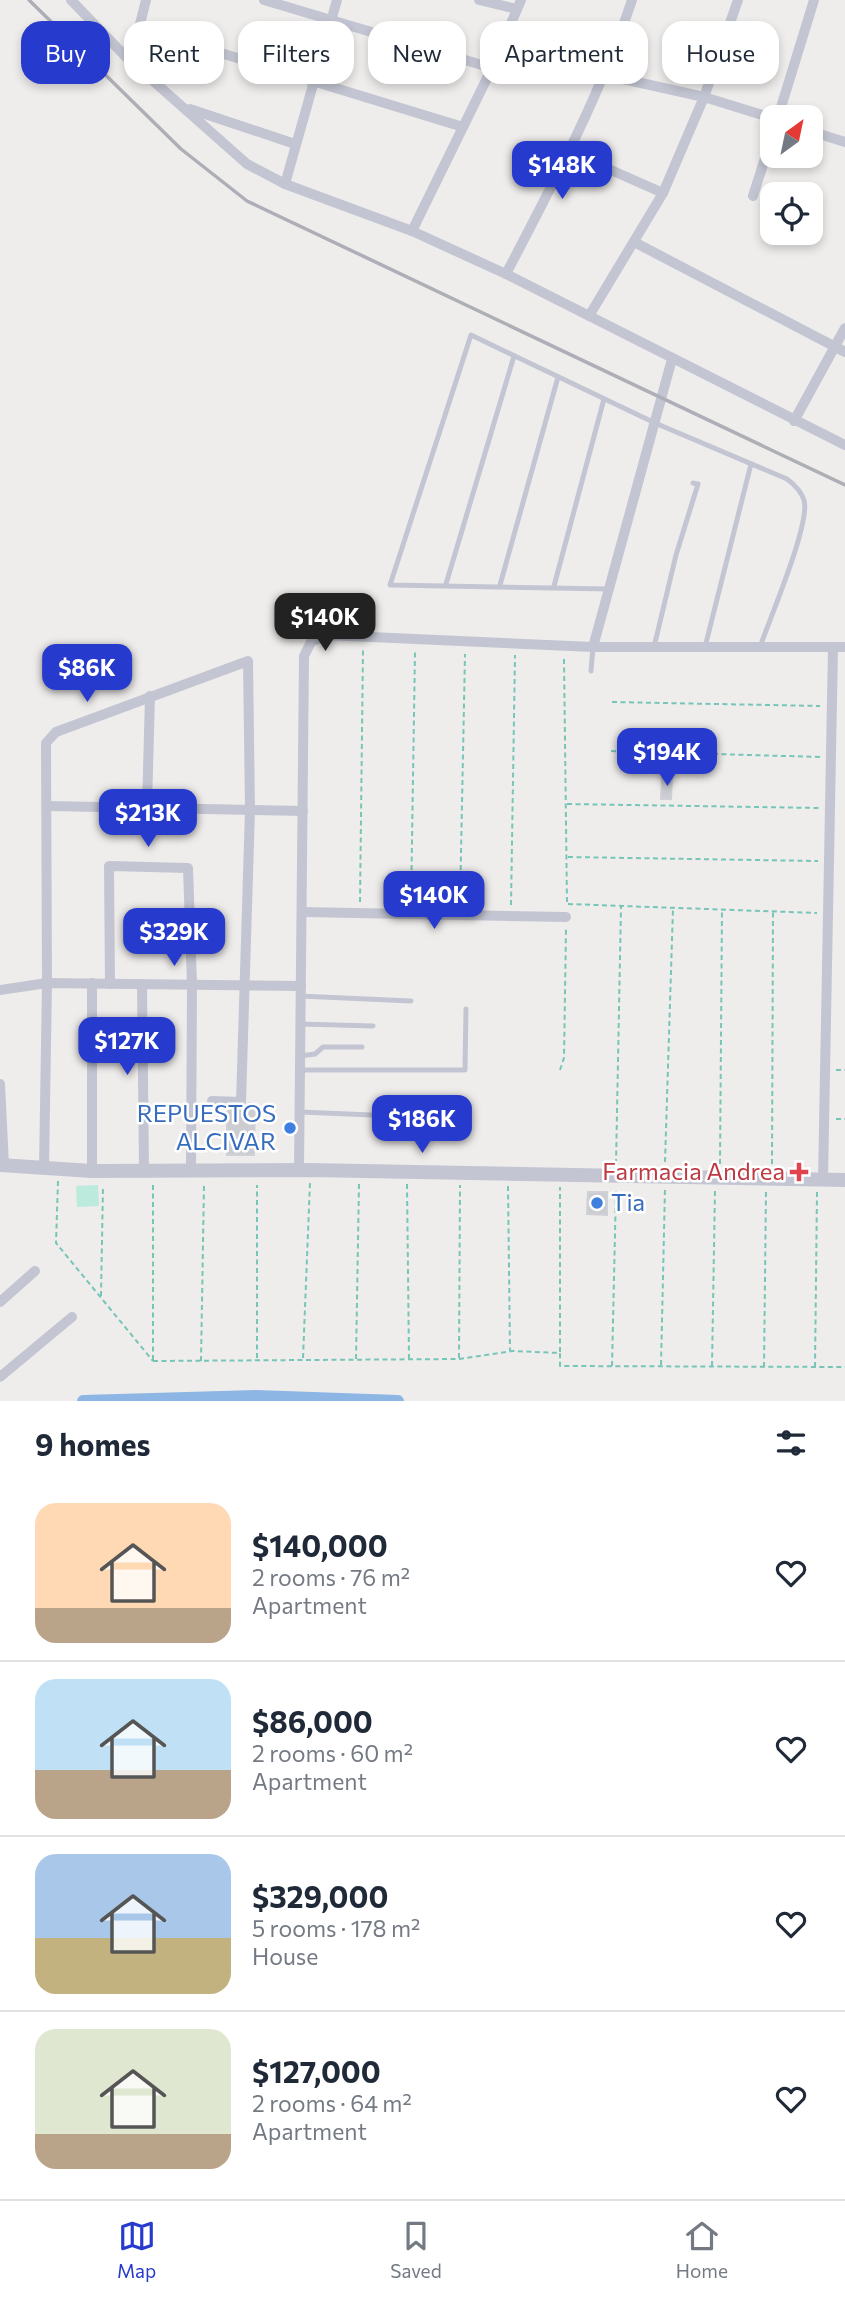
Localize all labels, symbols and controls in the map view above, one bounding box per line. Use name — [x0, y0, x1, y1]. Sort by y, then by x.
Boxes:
chip: Buy — [21, 21, 110, 84]
chip: Rent — [124, 21, 224, 84]
chip: Filters — [238, 21, 354, 84]
chip: New — [368, 21, 466, 84]
chip: Apartment — [480, 21, 648, 84]
chip: House — [662, 21, 779, 84]
north arrow — [760, 105, 822, 168]
map controls — [760, 105, 823, 245]
pin: $148K — [513, 142, 611, 201]
text: $148K — [528, 150, 596, 178]
button: locate — [760, 182, 823, 245]
pin: $140K — [276, 594, 374, 653]
text: $140K — [290, 602, 360, 630]
pin: $86K — [46, 644, 128, 704]
text: $86K — [58, 653, 116, 681]
pin: $194K — [618, 728, 716, 788]
text: $194K — [633, 737, 701, 765]
pin: $213K — [99, 790, 197, 849]
text: $213K — [115, 798, 181, 826]
pin: $140K — [385, 872, 483, 931]
text: $140K — [399, 880, 469, 908]
pin: $329K — [125, 908, 223, 968]
text: $329K — [139, 917, 209, 945]
pin: $127K — [78, 1018, 176, 1077]
text: $127K — [94, 1026, 160, 1054]
pin: $186K — [373, 1096, 471, 1155]
place label: REPUESTOS ALCIVAR — [137, 1098, 276, 1155]
text: $186K — [388, 1104, 456, 1132]
marker: REPUESTOS ALCIVAR — [282, 1120, 298, 1136]
place label: Farmacia Andrea — [602, 1156, 785, 1185]
marker: Farmacia Andrea — [791, 1164, 807, 1180]
place label: Tia — [611, 1187, 645, 1216]
marker: Tia — [589, 1195, 605, 1211]
icon: filters — [772, 1424, 810, 1462]
text: 9 homes — [35, 1425, 150, 1462]
text: $140,000 — [252, 1526, 388, 1563]
icon: home — [91, 1531, 175, 1615]
icon: heart — [772, 1554, 810, 1592]
text: 2 rooms · 76 m² — [252, 1563, 410, 1591]
text: Apartment — [252, 1591, 367, 1619]
text: $86,000 — [252, 1702, 373, 1739]
icon: home — [91, 1707, 175, 1791]
icon: heart — [772, 1730, 810, 1768]
text: 2 rooms · 60 m² — [252, 1739, 413, 1767]
text: Apartment — [252, 1767, 367, 1795]
text: $329,000 — [252, 1877, 388, 1914]
icon: home — [91, 1882, 175, 1966]
icon: heart — [772, 1905, 810, 1943]
text: 5 rooms · 178 m² — [252, 1914, 420, 1942]
text: House — [252, 1942, 318, 1970]
text: $127,000 — [252, 2052, 381, 2089]
icon: home — [91, 2057, 175, 2141]
icon: heart — [772, 2080, 810, 2118]
text: 2 rooms · 64 m² — [252, 2089, 412, 2117]
text: Apartment — [252, 2117, 367, 2145]
tab: Map — [117, 2217, 156, 2282]
tab: Saved — [390, 2217, 442, 2282]
tab: Home — [676, 2217, 728, 2282]

